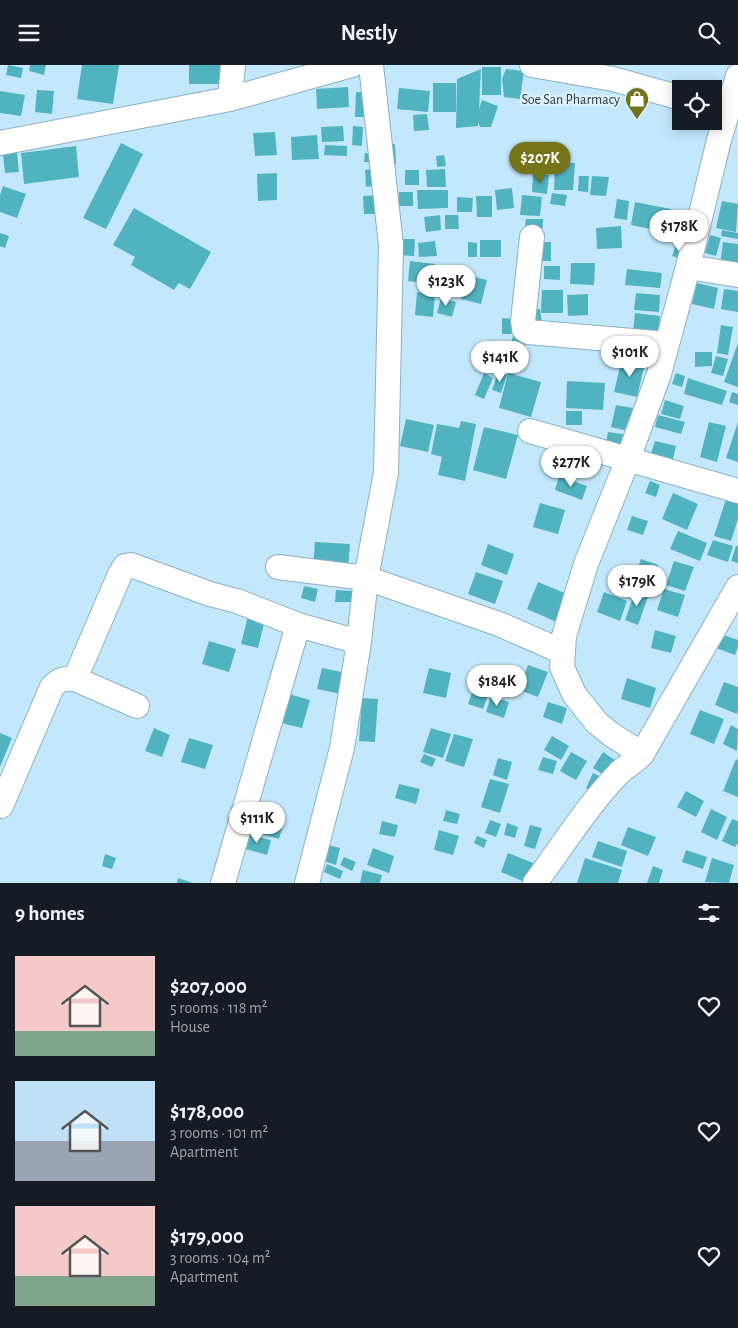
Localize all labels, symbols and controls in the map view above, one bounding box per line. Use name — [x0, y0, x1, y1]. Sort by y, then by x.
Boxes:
icon: menu — [15, 19, 43, 47]
icon: search — [695, 19, 723, 47]
text: Nestly — [341, 22, 397, 44]
map controls — [672, 80, 722, 130]
button: locate — [672, 80, 722, 130]
shop icon: Soe San Pharmacy — [624, 86, 650, 120]
place label: Soe San Pharmacy — [521, 93, 620, 107]
pin: $207K — [505, 141, 575, 184]
text: $207K — [520, 150, 560, 166]
pin: $178K — [644, 209, 714, 252]
text: $178K — [660, 218, 698, 234]
pin: $123K — [411, 265, 481, 307]
text: $123K — [428, 273, 464, 289]
pin: $101K — [595, 335, 665, 378]
pin: $141K — [465, 341, 535, 383]
text: $101K — [612, 344, 648, 360]
text: $141K — [482, 349, 518, 365]
pin: $277K — [536, 445, 606, 488]
text: $277K — [552, 454, 590, 470]
pin: $179K — [602, 565, 672, 607]
text: $179K — [619, 573, 655, 589]
pin: $184K — [462, 665, 532, 707]
text: $184K — [478, 673, 516, 689]
pin: $111K — [222, 801, 292, 844]
text: $111K — [240, 810, 274, 826]
icon: filters — [695, 899, 723, 927]
text: 9 homes — [15, 903, 85, 924]
icon: home — [55, 976, 115, 1036]
text: $207,000 — [170, 976, 247, 997]
icon: heart — [695, 992, 723, 1020]
text: 5 rooms · 118 m² — [170, 1000, 267, 1016]
text: House — [170, 1019, 210, 1035]
icon: home — [55, 1101, 115, 1161]
text: $178,000 — [170, 1101, 244, 1122]
icon: heart — [695, 1117, 723, 1145]
text: 3 rooms · 101 m² — [170, 1125, 268, 1141]
text: Apartment — [170, 1144, 238, 1160]
icon: home — [55, 1226, 115, 1286]
text: $179,000 — [170, 1226, 244, 1247]
icon: heart — [695, 1242, 723, 1270]
text: 3 rooms · 104 m² — [170, 1250, 270, 1266]
text: Apartment — [170, 1269, 238, 1285]

